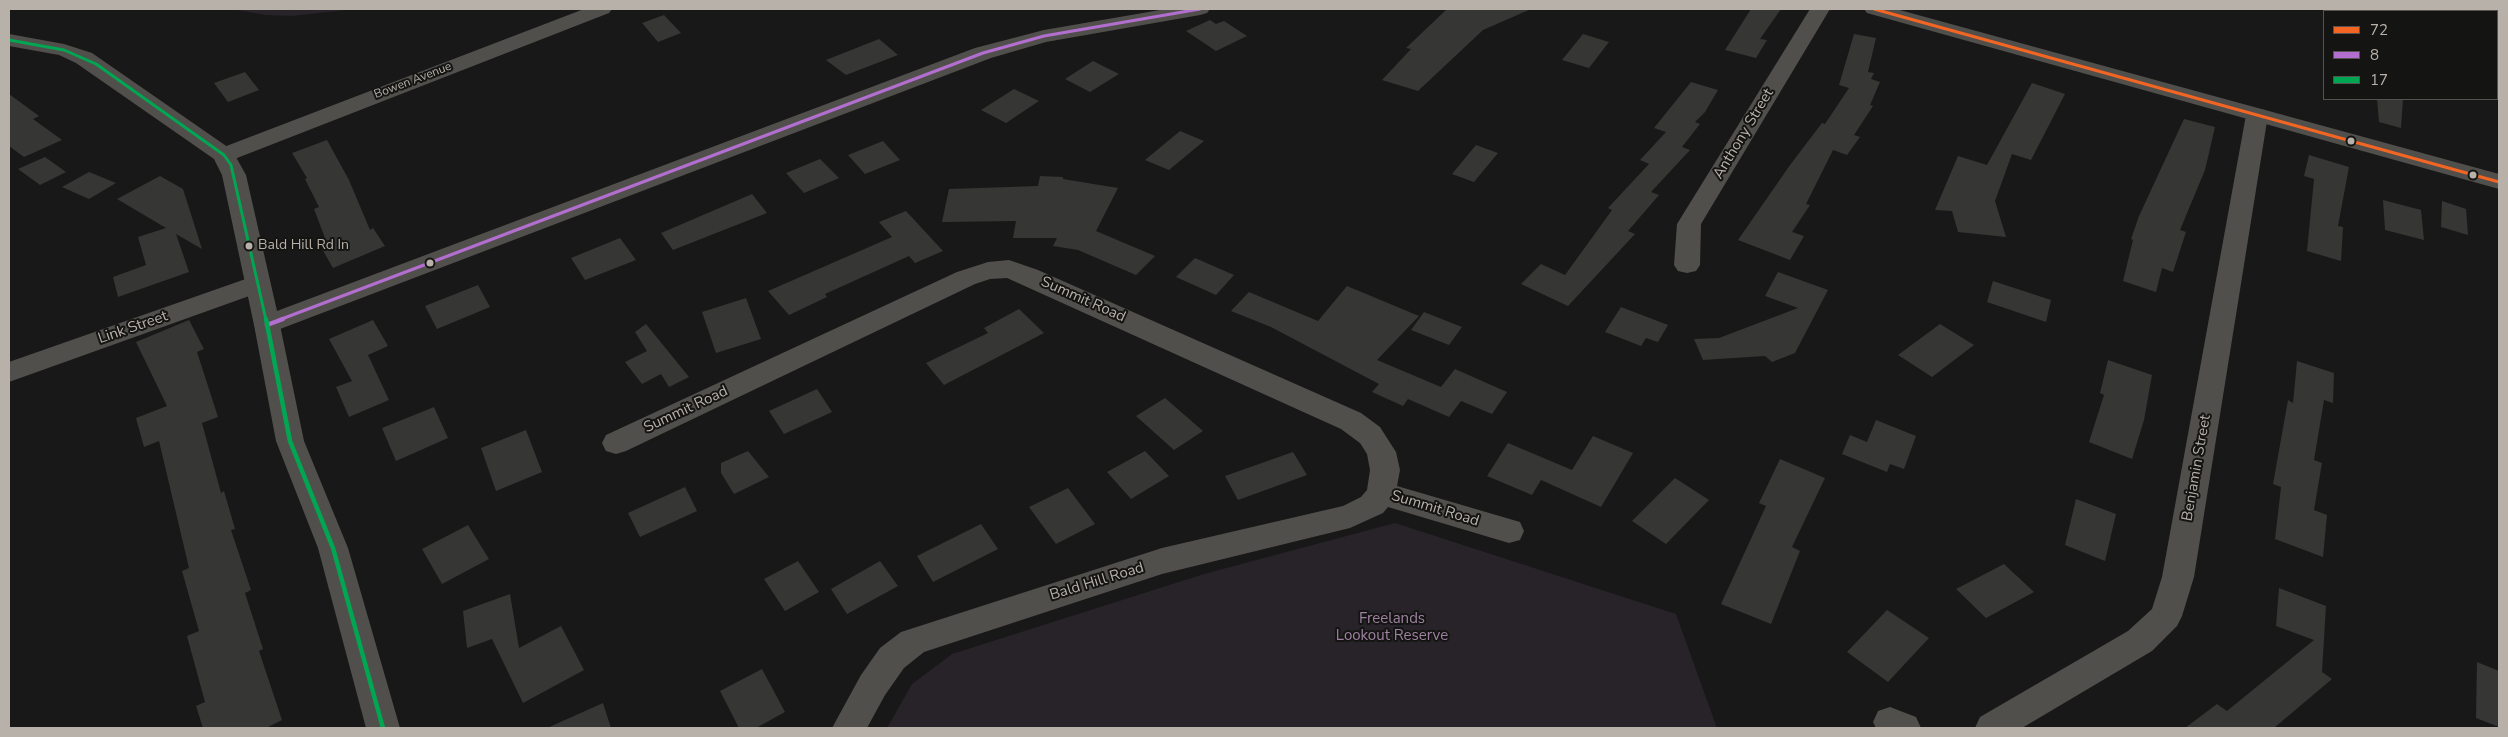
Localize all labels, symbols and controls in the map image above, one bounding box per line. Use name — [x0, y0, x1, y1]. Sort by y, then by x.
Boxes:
legend — [2323, 10, 2498, 100]
text: 72 — [2370, 20, 2388, 40]
text: 8 — [2370, 45, 2379, 65]
street label: Bowen Avenue — [372, 60, 454, 102]
text: 17 — [2370, 70, 2388, 90]
street label: Anthony Street — [1710, 85, 1778, 183]
unlabelled marker — [2346, 136, 2356, 146]
unlabelled marker — [2468, 170, 2478, 180]
place label: Bald Hill Rd In — [258, 238, 349, 254]
marker: Bald Hill Rd In — [244, 241, 254, 251]
unlabelled marker — [425, 258, 435, 268]
street label: Summit Road — [1038, 273, 1128, 327]
street label: Link Street — [96, 308, 170, 348]
street label: Summit Road — [641, 383, 731, 437]
street label: Benjamin Street — [2179, 413, 2215, 523]
street label: Summit Road — [1389, 487, 1481, 531]
street label: Bald Hill Road — [1048, 559, 1146, 605]
park label: Freelands Lookout Reserve — [1336, 610, 1448, 645]

